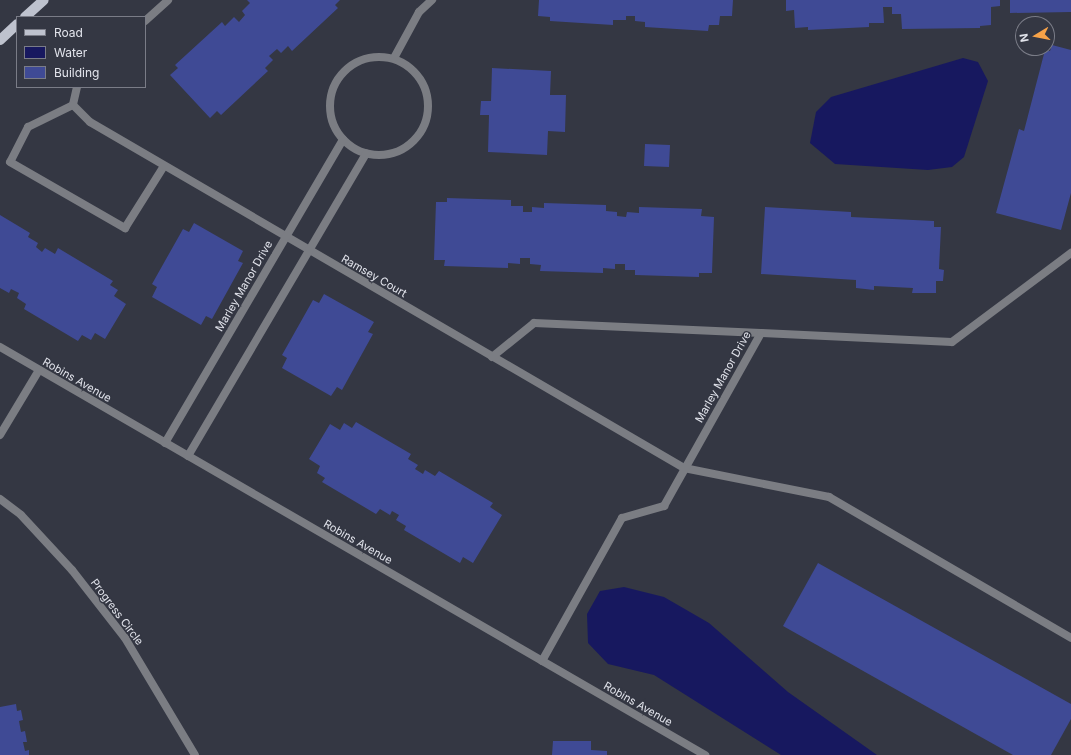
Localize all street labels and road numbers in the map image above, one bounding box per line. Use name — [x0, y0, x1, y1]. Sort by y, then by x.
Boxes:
street label: Marley Manor Drive — [213, 238, 275, 334]
street label: Ramsey Court — [339, 252, 409, 300]
street label: Marley Manor Drive — [692, 329, 754, 425]
street label: Robins Avenue — [40, 355, 114, 405]
street label: Robins Avenue — [321, 517, 395, 567]
street label: Progress Circle — [88, 576, 146, 648]
street label: Robins Avenue — [601, 679, 675, 729]

